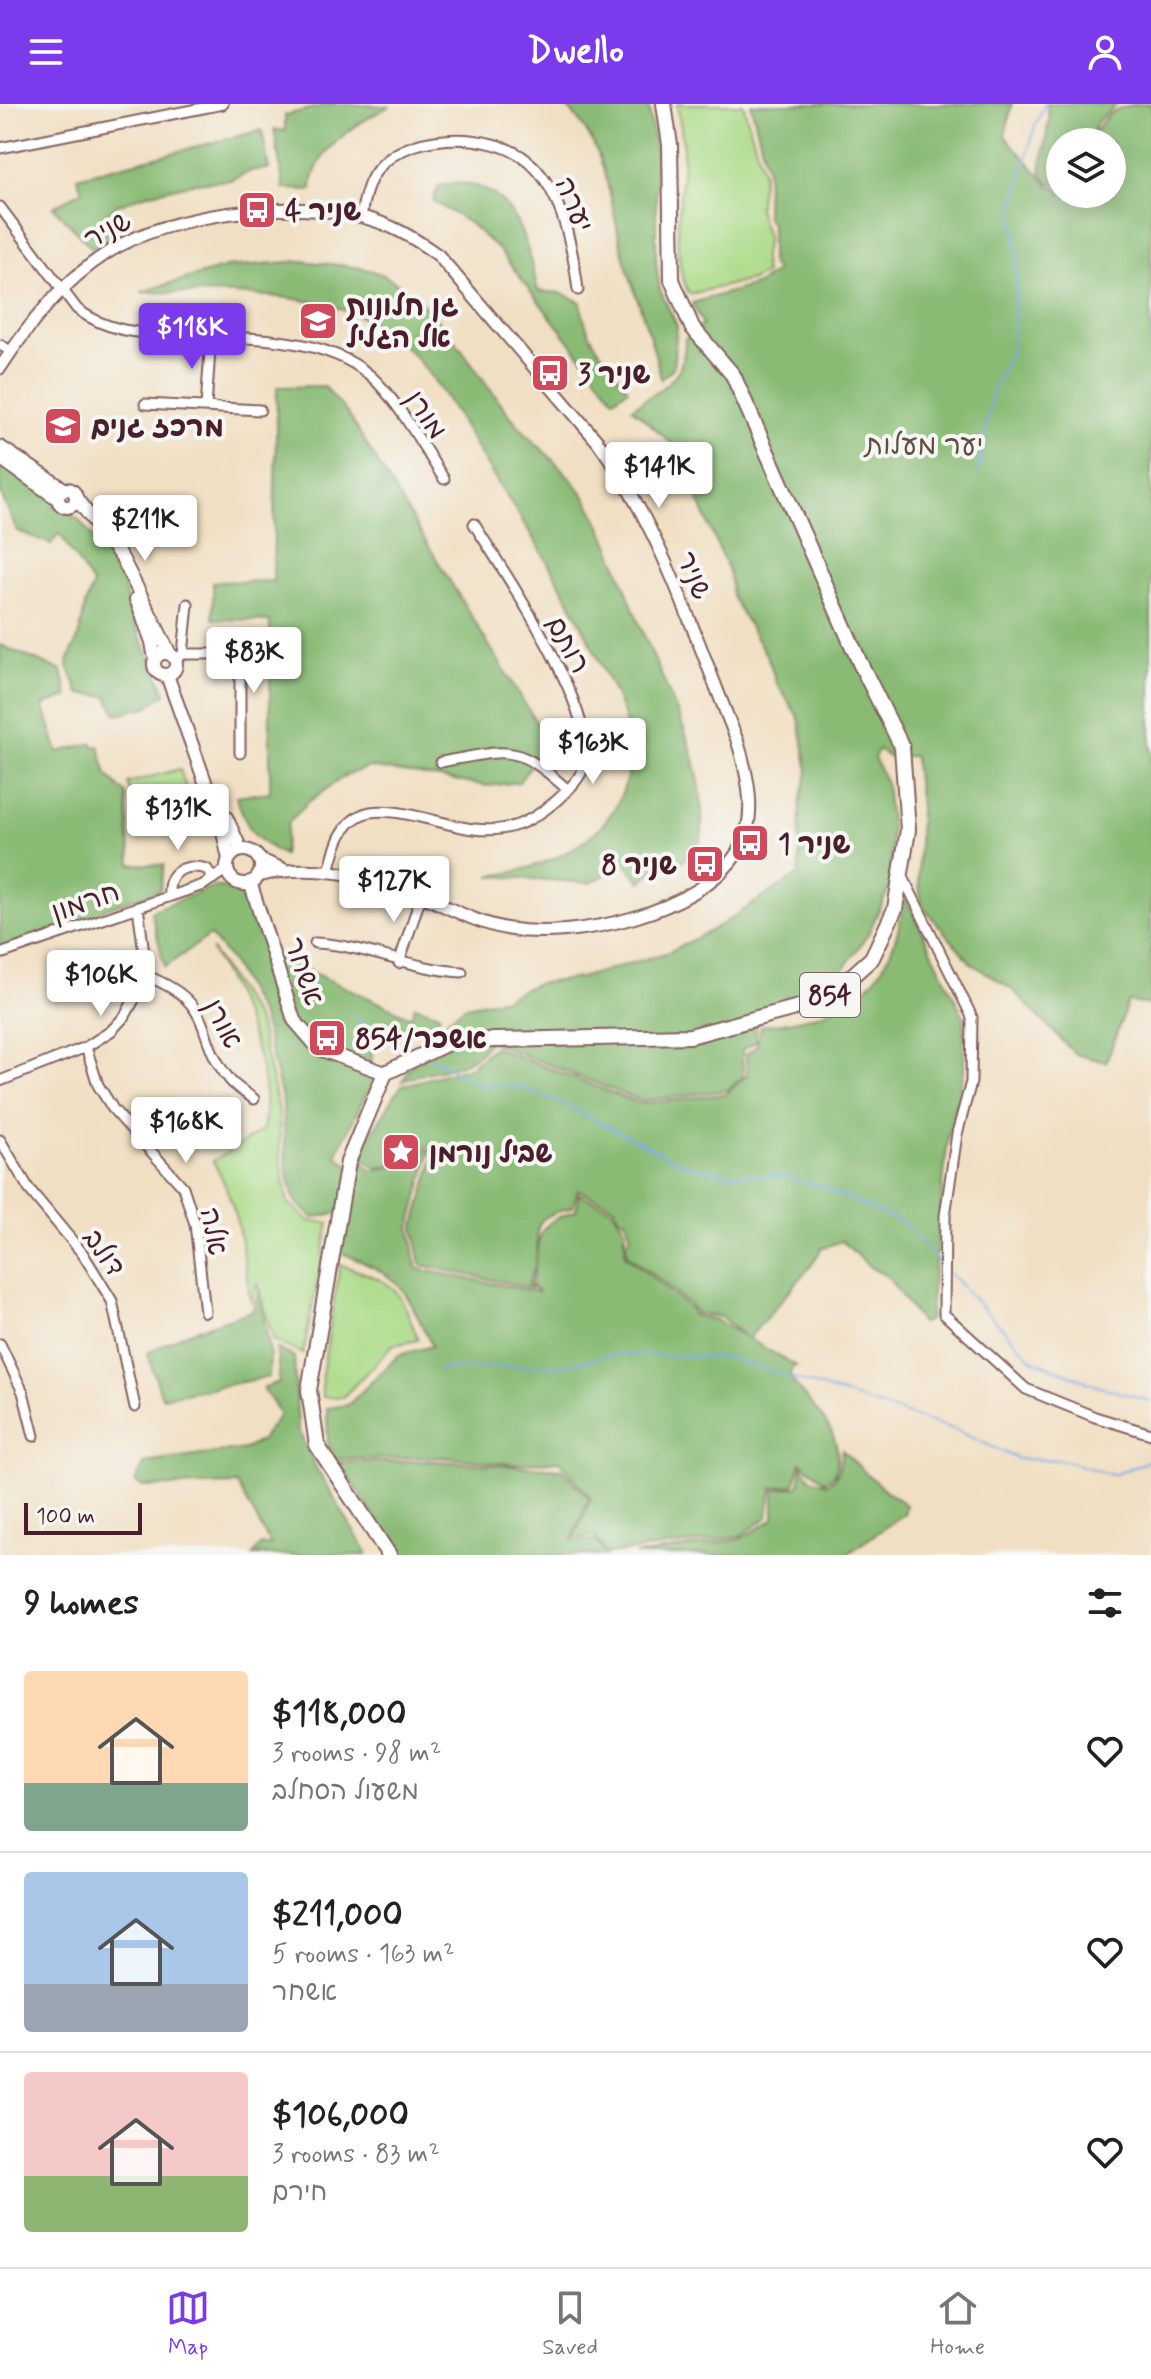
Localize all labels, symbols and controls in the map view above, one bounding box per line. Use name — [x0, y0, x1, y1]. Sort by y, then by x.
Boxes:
text: Dwello — [527, 29, 624, 76]
icon: menu — [24, 30, 68, 74]
icon: person — [1083, 30, 1127, 74]
map controls — [1046, 128, 1126, 208]
button: layers — [1046, 128, 1126, 208]
street label: יערה — [545, 172, 600, 238]
bus stop icon: שניר 4 — [236, 189, 278, 231]
place label: שניר 4 — [285, 194, 361, 231]
street label: שניר — [78, 203, 138, 259]
place label: גן חלונות אל הגליל — [346, 289, 459, 358]
school or university icon: גן חלונות אל הגליל — [297, 300, 339, 342]
pin: $118K — [136, 303, 248, 371]
text: $118K — [157, 312, 227, 346]
bus stop icon: שניר 3 — [529, 352, 571, 394]
place label: שניר 3 — [578, 357, 651, 394]
street label: מורן — [395, 384, 455, 447]
school or university icon: מרכז גנים — [42, 405, 84, 447]
place label: מרכז גנים — [91, 410, 224, 447]
park label: יער מעלות — [863, 428, 983, 465]
pin: $141K — [603, 442, 715, 510]
text: $141K — [623, 451, 695, 485]
pin: $211K — [89, 495, 201, 563]
text: $211K — [111, 504, 179, 538]
street label: שניר — [666, 546, 719, 606]
street label: רותם — [536, 610, 598, 681]
pin: $83K — [207, 627, 301, 695]
text: $83K — [224, 636, 284, 670]
pin: $163K — [537, 718, 649, 786]
text: $163K — [558, 727, 628, 761]
pin: $131K — [122, 784, 234, 852]
text: $131K — [145, 793, 211, 827]
bus stop icon: שניר 1 — [729, 822, 771, 864]
place label: שניר 1 — [778, 827, 850, 864]
bus stop icon: שניר 8 — [684, 843, 726, 885]
place label: שניר 8 — [601, 848, 677, 885]
pin: $127K — [338, 856, 450, 924]
text: $127K — [357, 865, 431, 899]
street label: חרמון — [47, 875, 125, 932]
street label: אשחר — [274, 933, 332, 1011]
pin: $106K — [45, 950, 157, 1018]
text: $106K — [65, 959, 137, 993]
road number: 854 — [800, 973, 860, 1017]
street label: אורן — [193, 993, 250, 1056]
bus stop icon: אשכר/854 — [306, 1017, 348, 1059]
place label: אשכר/854 — [355, 1022, 487, 1059]
pin: $168K — [130, 1097, 242, 1165]
text: $168K — [149, 1106, 223, 1140]
place icon: שביל נורמן — [380, 1131, 422, 1173]
place label: שביל נורמן — [429, 1136, 552, 1173]
street label: אלה — [190, 1204, 235, 1259]
street label: דולב — [73, 1222, 133, 1285]
scale bar — [24, 1499, 142, 1535]
text: 100 m — [36, 1503, 95, 1531]
text: 9 homes — [24, 1581, 139, 1626]
icon: filters — [1083, 1581, 1127, 1625]
text: $118,000 — [272, 1692, 406, 1737]
icon: home — [88, 1703, 184, 1799]
icon: heart — [1083, 1729, 1127, 1773]
text: 3 rooms · 98 m² — [272, 1737, 441, 1771]
text: משעול הסחלב — [272, 1775, 419, 1809]
text: $211,000 — [272, 1893, 403, 1938]
icon: home — [88, 1904, 184, 2000]
icon: heart — [1083, 1930, 1127, 1974]
text: 5 rooms · 163 m² — [272, 1938, 455, 1972]
text: אשחר — [272, 1976, 337, 2010]
text: $106,000 — [272, 2093, 409, 2138]
icon: home — [88, 2104, 184, 2200]
icon: heart — [1083, 2130, 1127, 2174]
text: 3 rooms · 83 m² — [272, 2138, 440, 2172]
text: חירם — [272, 2176, 327, 2210]
tab: Map — [166, 2286, 210, 2362]
tab: Saved — [542, 2286, 598, 2362]
tab: Home — [930, 2286, 985, 2362]

